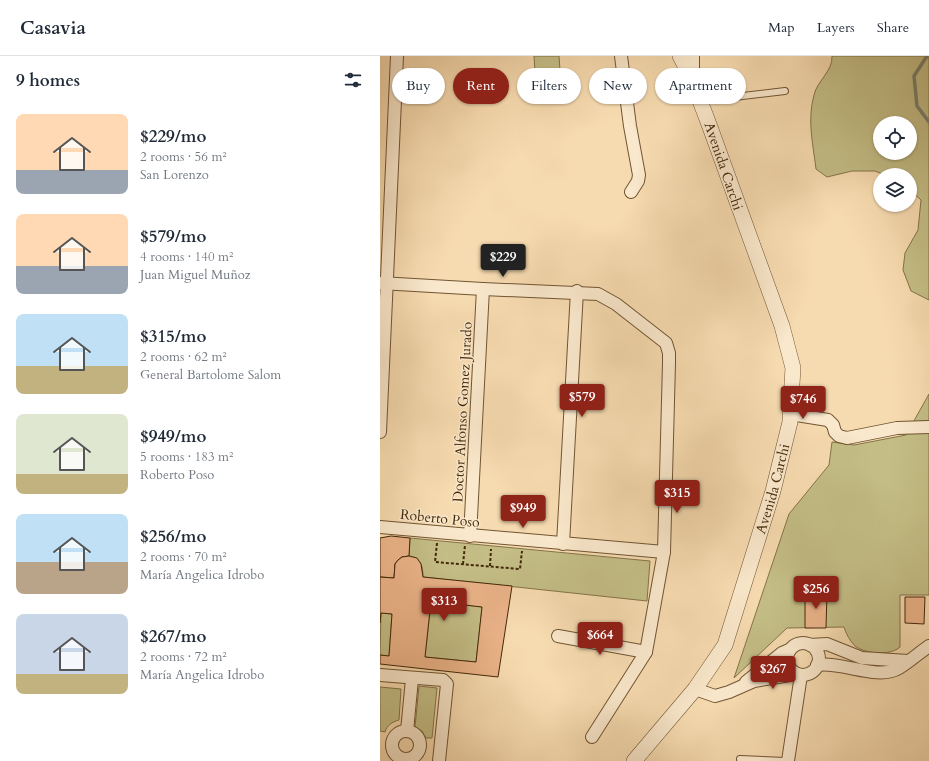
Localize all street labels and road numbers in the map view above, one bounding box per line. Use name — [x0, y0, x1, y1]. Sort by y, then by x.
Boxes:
street label: Avenida Carchi — [700, 119, 748, 213]
street label: Doctor Alfonso Gomez Jurado — [448, 321, 477, 503]
street label: Avenida Carchi — [751, 442, 794, 536]
street label: Roberto Poso — [399, 505, 481, 532]

